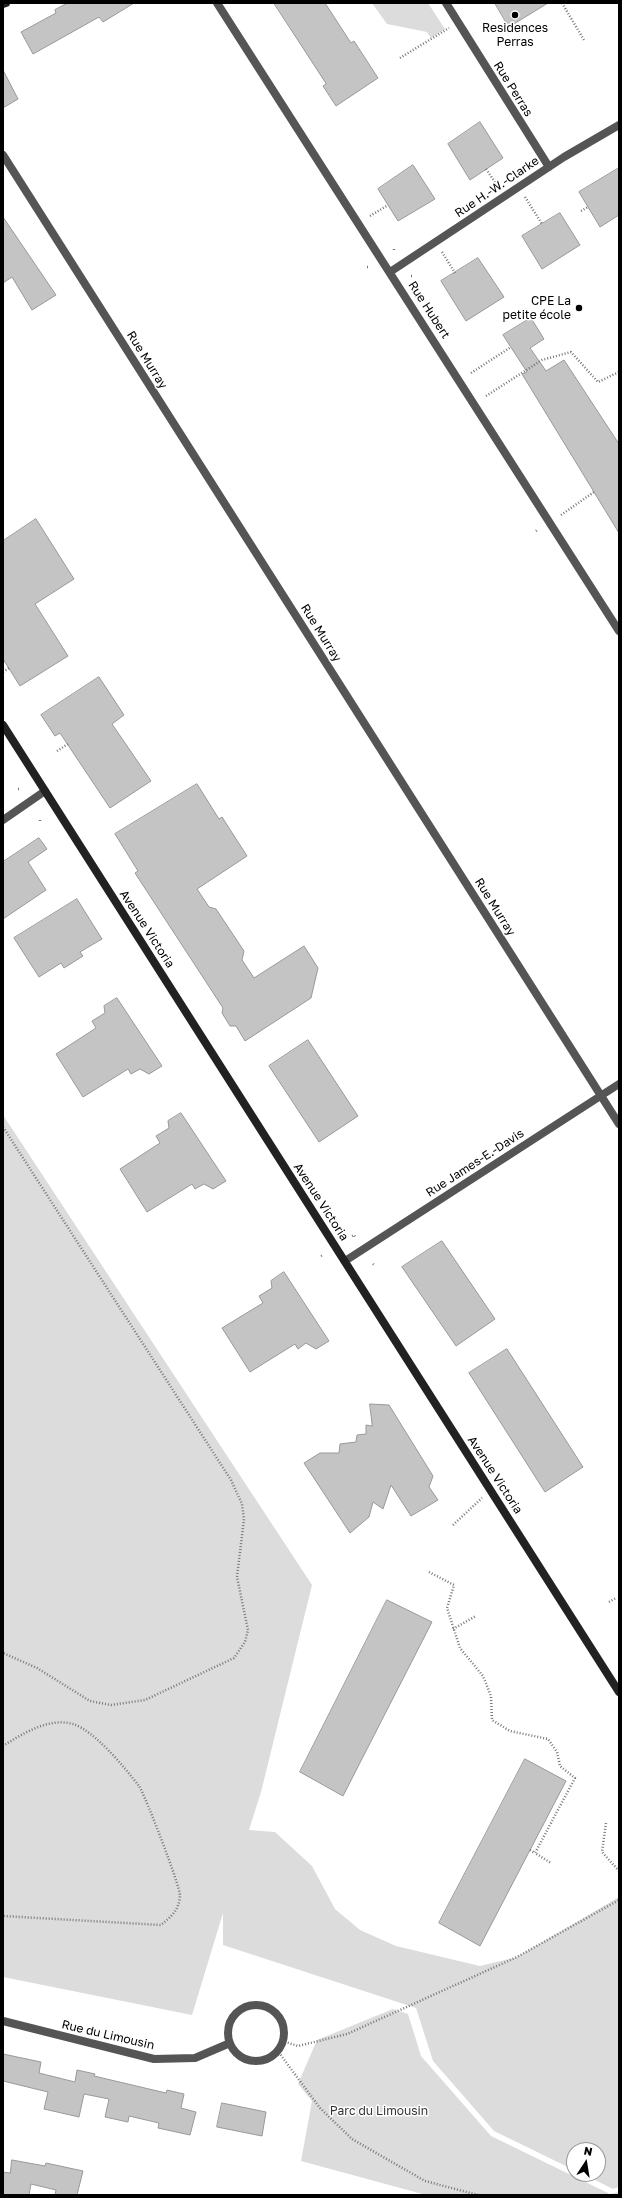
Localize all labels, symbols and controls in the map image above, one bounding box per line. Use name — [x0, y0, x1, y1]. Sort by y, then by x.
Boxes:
marker: Residences Perras — [510, 10, 520, 20]
place label: Residences Perras — [482, 21, 548, 49]
street label: Rue Perras — [490, 59, 536, 119]
street label: Rue H.-W.-Clarke — [452, 154, 542, 220]
street label: Rue Hubert — [405, 279, 453, 341]
place label: CPE La petite école — [503, 294, 571, 322]
marker: CPE La petite école — [574, 303, 584, 313]
street label: Rue Murray — [124, 329, 170, 391]
street label: Rue Murray — [298, 602, 344, 664]
street label: Rue Murray — [472, 876, 518, 938]
street label: Avenue Victoria — [116, 887, 178, 971]
street label: Rue James-E.-Davis — [423, 1126, 527, 1200]
street label: Avenue Victoria — [290, 1160, 352, 1244]
street label: Avenue Victoria — [464, 1433, 526, 1517]
street label: Rue du Limousin — [60, 2017, 156, 2053]
park label: Parc du Limousin — [330, 2104, 428, 2118]
north arrow — [566, 2142, 606, 2182]
text: N — [583, 2144, 594, 2158]

